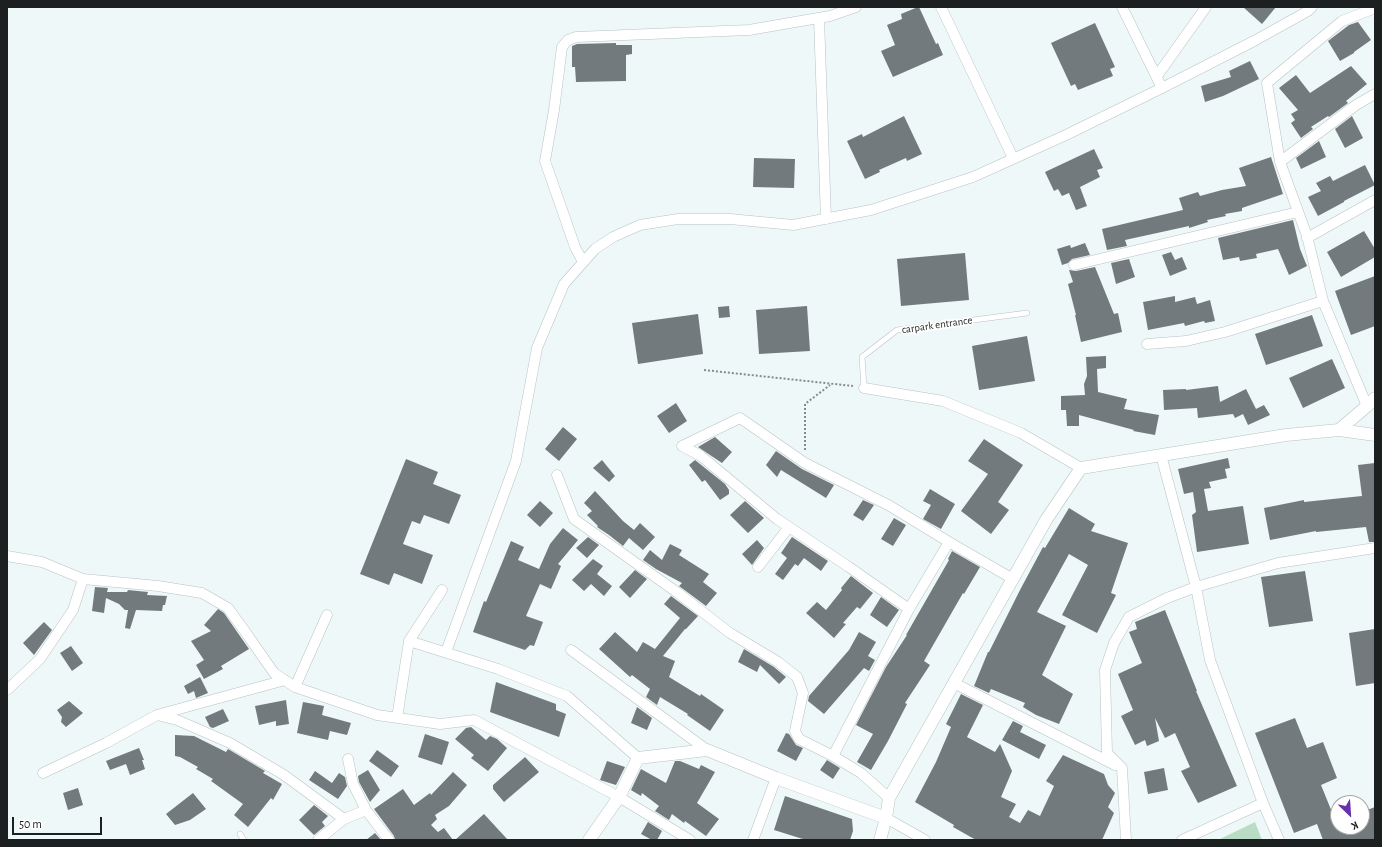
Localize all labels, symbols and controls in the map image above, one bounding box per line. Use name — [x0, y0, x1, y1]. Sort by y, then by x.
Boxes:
street label: carpark entrance — [901, 314, 973, 336]
north arrow — [1330, 795, 1370, 835]
scale bar — [14, 809, 104, 835]
text: 50 m — [19, 818, 42, 830]
text: K — [1350, 819, 1360, 832]

